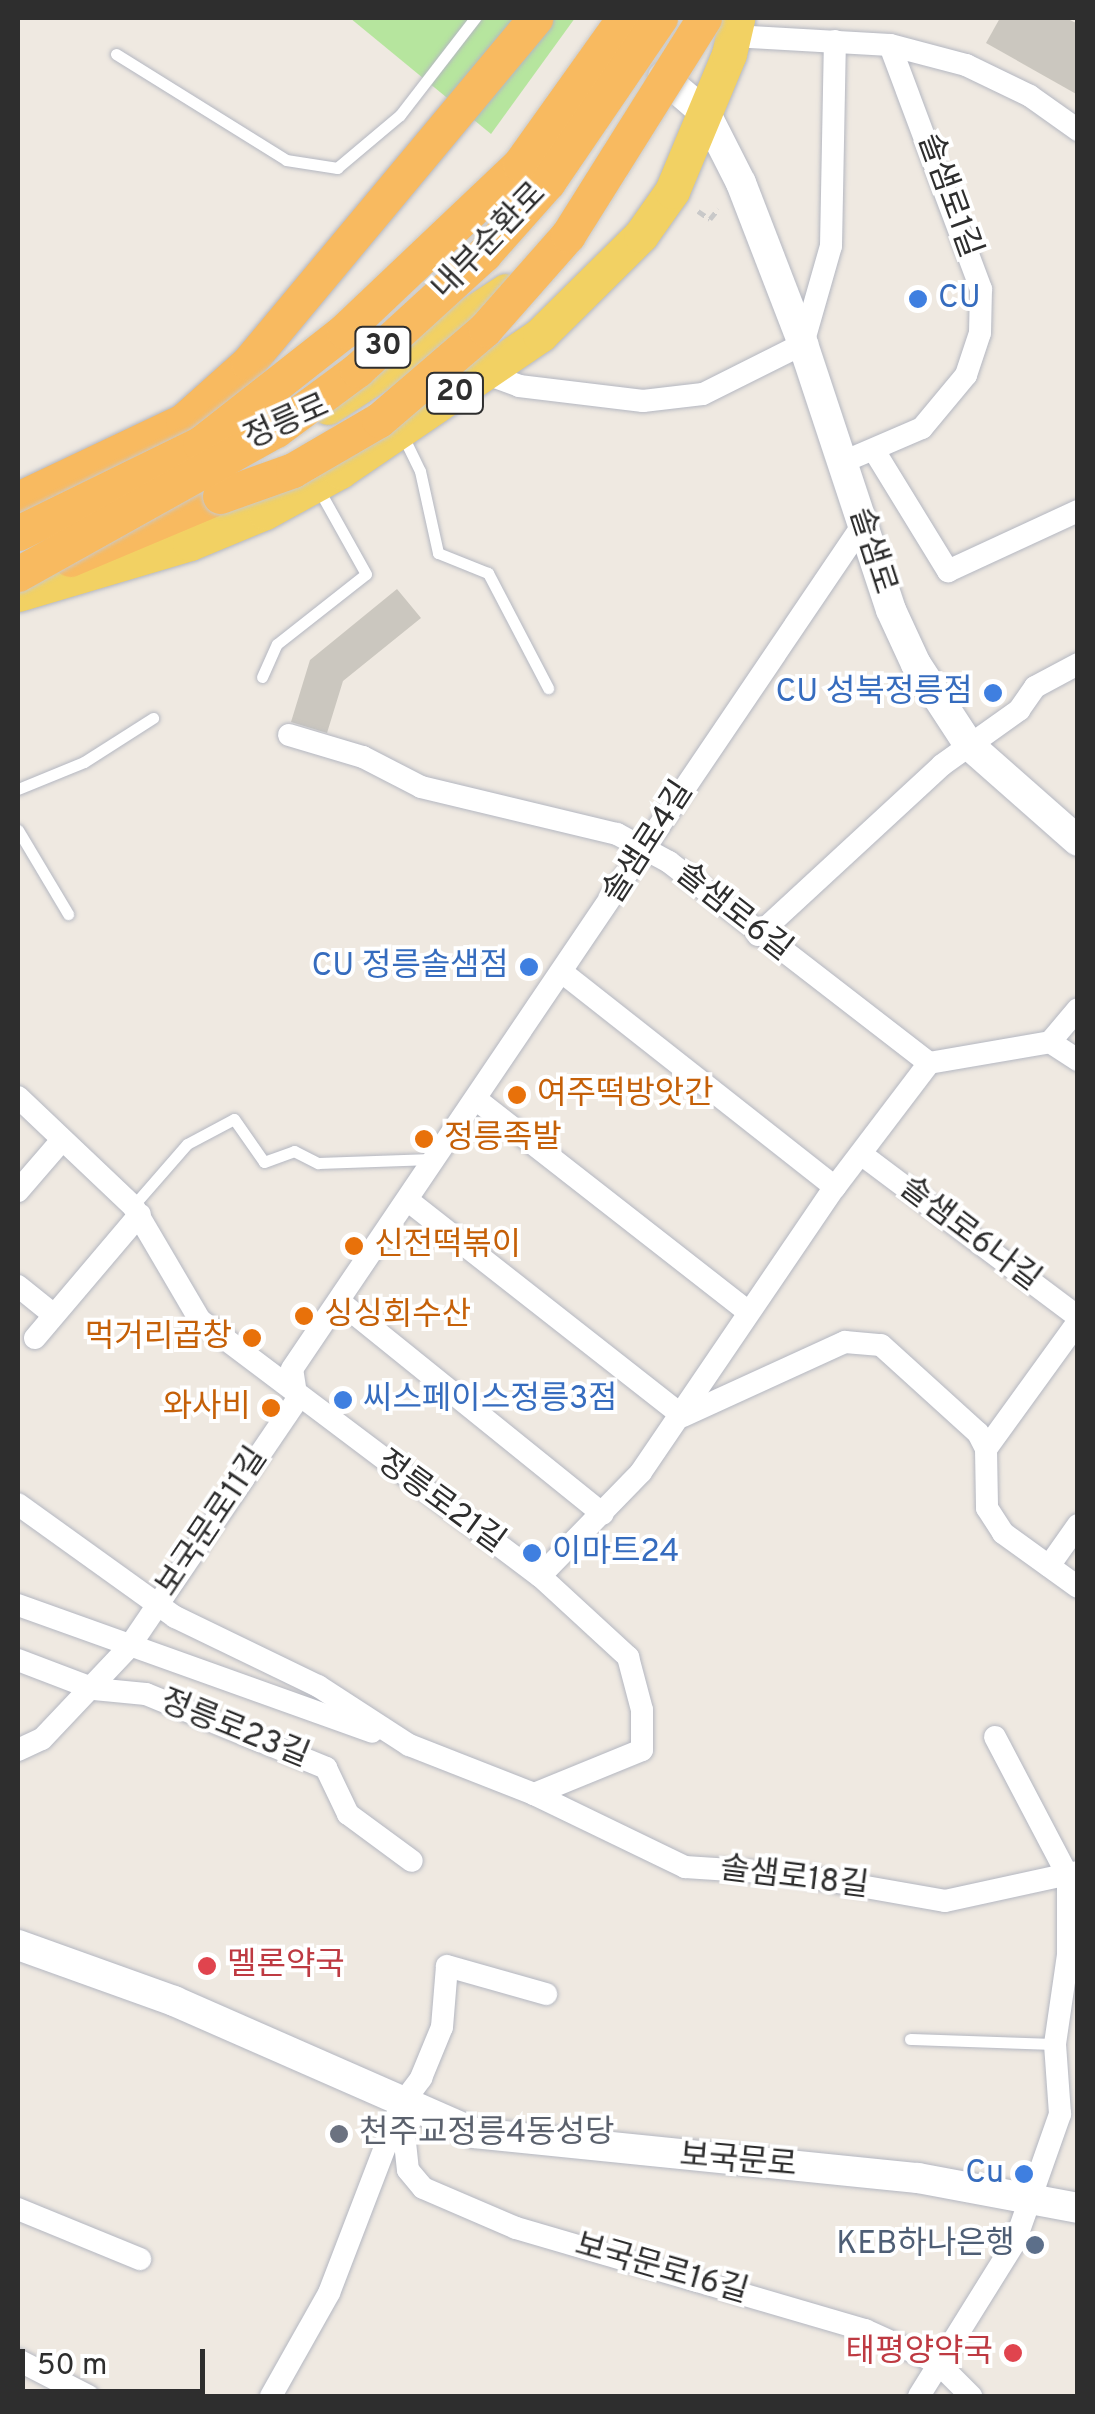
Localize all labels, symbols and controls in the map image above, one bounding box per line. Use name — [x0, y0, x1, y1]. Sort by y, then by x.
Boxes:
street label: 솔샘로1길 — [908, 128, 988, 264]
street label: 내부순환로 — [425, 176, 555, 308]
place label: CU — [938, 280, 981, 318]
marker: CU — [907, 288, 929, 310]
road number: 30 — [353, 322, 413, 372]
road number: 20 — [425, 368, 485, 418]
street label: 정릉로 — [239, 387, 335, 459]
street label: 솔샘로 — [839, 503, 903, 599]
place label: CU 성북정릉점 — [776, 674, 973, 712]
marker: CU 성북정릉점 — [982, 682, 1004, 704]
street label: 솔샘로4길 — [595, 775, 703, 911]
street label: 솔샘로6길 — [667, 856, 799, 970]
place label: CU 정릉솔샘점 — [312, 948, 509, 986]
marker: CU 정릉솔샘점 — [518, 956, 540, 978]
place label: 여주떡방앗간 — [537, 1076, 714, 1114]
marker: 여주떡방앗간 — [506, 1084, 528, 1106]
place label: 정릉족발 — [444, 1120, 562, 1158]
marker: 정릉족발 — [413, 1128, 435, 1150]
street label: 솔샘로6나길 — [891, 1170, 1047, 1300]
place label: 신전떡볶이 — [374, 1227, 521, 1265]
marker: 신전떡볶이 — [343, 1235, 365, 1257]
place label: 싱싱회수산 — [324, 1297, 471, 1335]
marker: 싱싱회수산 — [293, 1305, 315, 1327]
place label: 먹거리곱창 — [85, 1319, 232, 1357]
marker: 먹거리곱창 — [241, 1327, 263, 1349]
place label: 씨스페이스정릉3점 — [363, 1381, 618, 1419]
place label: 와사비 — [163, 1389, 251, 1427]
marker: 씨스페이스정릉3점 — [332, 1389, 354, 1411]
marker: 와사비 — [260, 1397, 282, 1419]
street label: 보국문로11길 — [149, 1441, 277, 1605]
street label: 정릉로21길 — [368, 1444, 512, 1562]
place label: 이마트24 — [552, 1534, 679, 1572]
marker: 이마트24 — [521, 1542, 543, 1564]
street label: 정릉로23길 — [154, 1683, 314, 1777]
street label: 솔샘로18길 — [718, 1851, 870, 1907]
place label: 멜론약국 — [227, 1947, 345, 1985]
marker: 멜론약국 — [196, 1955, 218, 1977]
place label: 천주교정릉4동성당 — [359, 2115, 614, 2153]
marker: 천주교정릉4동성당 — [328, 2123, 350, 2145]
street label: 보국문로 — [678, 2138, 798, 2186]
place label: Cu — [965, 2155, 1004, 2193]
marker: Cu — [1013, 2163, 1035, 2185]
place label: KEB하나은행 — [836, 2226, 1015, 2264]
street label: 보국문로16길 — [570, 2227, 752, 2313]
marker: KEB하나은행 — [1024, 2234, 1046, 2256]
scale bar — [25, 2329, 210, 2391]
place label: 태평양약국 — [846, 2334, 993, 2372]
marker: 태평양약국 — [1002, 2342, 1024, 2364]
text: 50 m — [37, 2348, 107, 2385]

